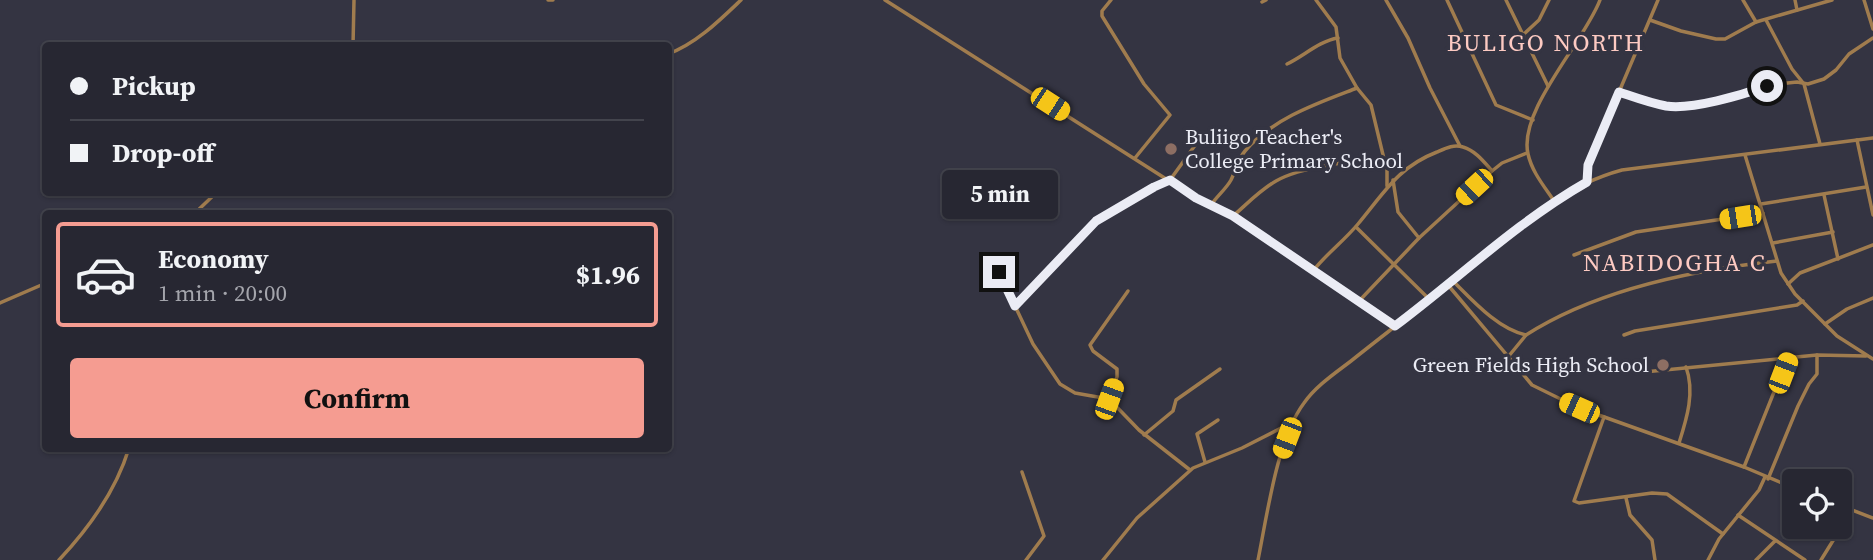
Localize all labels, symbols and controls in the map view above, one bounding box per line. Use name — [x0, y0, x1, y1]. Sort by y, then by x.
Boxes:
district label: BULIGO NORTH — [1447, 26, 1645, 59]
text: Pickup — [112, 68, 196, 104]
route start — [1751, 70, 1783, 102]
car — [1027, 84, 1074, 124]
place label: Buliigo Teacher's College Primary School — [1185, 122, 1403, 175]
text: Drop-off — [112, 135, 214, 171]
marker: Buliigo Teacher's College Primary School — [1163, 141, 1179, 157]
car — [1452, 165, 1497, 209]
callout: 5 min — [941, 170, 1057, 219]
text: 5 min — [970, 178, 1030, 210]
car — [1718, 203, 1763, 231]
text: Economy — [158, 241, 269, 277]
icon: car — [74, 243, 137, 306]
district label: NABIDOGHA C — [1583, 246, 1767, 279]
route end — [983, 256, 1015, 288]
text: $1.96 — [576, 257, 640, 293]
text: 1 min · 20:00 — [158, 277, 287, 309]
place label: Green Fields High School — [1413, 350, 1649, 379]
car — [1766, 350, 1801, 396]
marker: Green Fields High School — [1655, 357, 1671, 373]
button: Confirm — [70, 358, 644, 438]
car — [1092, 376, 1127, 422]
car — [1556, 390, 1603, 426]
car — [1270, 415, 1305, 461]
map controls — [1782, 469, 1852, 539]
button: locate — [1782, 469, 1852, 539]

